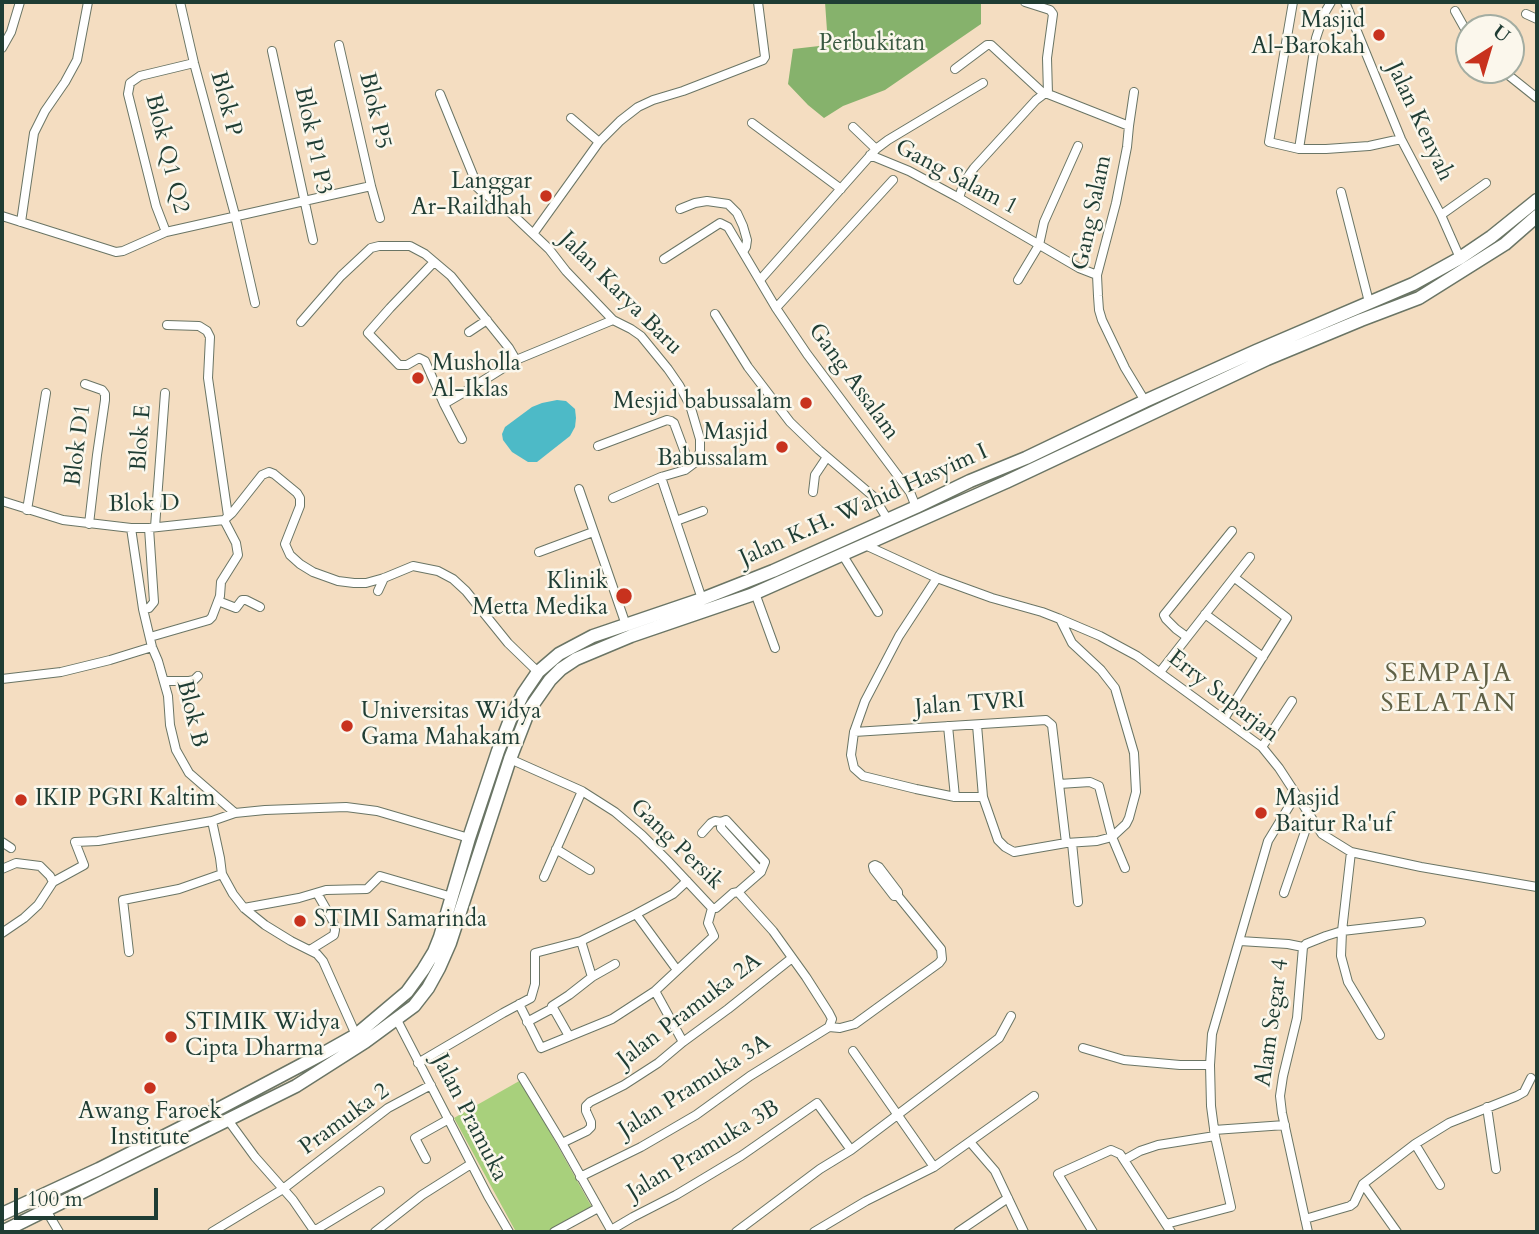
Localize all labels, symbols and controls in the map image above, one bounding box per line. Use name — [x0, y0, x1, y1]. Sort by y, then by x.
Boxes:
place label: Masjid Al-Barokah — [1251, 8, 1365, 62]
north arrow — [1455, 14, 1525, 84]
text: U — [1487, 19, 1515, 49]
marker: Masjid Al-Barokah — [1371, 27, 1387, 43]
park label: Perbukitan — [819, 31, 925, 59]
street label: Jalan Kenyah — [1379, 58, 1459, 186]
street label: Blok P — [203, 69, 247, 139]
street label: Blok P5 — [352, 70, 396, 152]
street label: Blok P1 P3 — [287, 85, 337, 197]
street label: Blok Q1 Q2 — [138, 92, 194, 216]
street label: Gang Salam 1 — [890, 134, 1022, 222]
street label: Gang Salam — [1067, 153, 1119, 273]
place label: Langgar Ar-Raildhah — [411, 169, 532, 223]
marker: Langgar Ar-Raildhah — [538, 188, 554, 204]
street label: Jalan Karya Baru — [553, 227, 687, 361]
street label: Gang Assalam — [802, 318, 904, 446]
place label: Musholla Al-Iklas — [432, 351, 521, 405]
marker: Musholla Al-Iklas — [410, 370, 426, 386]
place label: Mesjid babussalam — [613, 389, 792, 417]
marker: Mesjid babussalam — [798, 395, 814, 411]
street label: Blok D1 — [60, 402, 98, 488]
street label: Blok E — [126, 404, 158, 472]
place label: Masjid Babussalam — [657, 420, 768, 474]
street label: Jalan K.H. Wahid Hasyim I — [736, 439, 992, 573]
marker: Masjid Babussalam — [774, 439, 790, 455]
street label: Blok D — [108, 491, 180, 519]
place label: Klinik Metta Medika — [472, 569, 608, 623]
marker: Klinik Metta Medika — [614, 586, 634, 606]
street label: Erry Suparjan — [1162, 645, 1284, 749]
district label: SEMPAJA SELATAN — [1381, 659, 1517, 720]
street label: Blok B — [169, 678, 213, 750]
street label: Jalan TVRI — [914, 687, 1026, 723]
place label: Universitas Widya Gama Mahakam — [361, 699, 541, 753]
marker: Universitas Widya Gama Mahakam — [339, 718, 355, 734]
place label: IKIP PGRI Kaltim — [35, 786, 215, 814]
place label: Masjid Baitur Ra'uf — [1275, 786, 1392, 840]
marker: IKIP PGRI Kaltim — [13, 792, 29, 808]
street label: Gang Persik — [624, 794, 728, 896]
marker: Masjid Baitur Ra'uf — [1253, 805, 1269, 821]
place label: STIMI Samarinda — [314, 907, 487, 935]
marker: STIMI Samarinda — [292, 913, 308, 929]
street label: Jalan Pramuka 2A — [612, 948, 768, 1074]
street label: Alam Segar 4 — [1250, 957, 1296, 1089]
place label: STIMIK Widya Cipta Dharma — [185, 1010, 340, 1064]
marker: STIMIK Widya Cipta Dharma — [163, 1029, 179, 1045]
street label: Jalan Pramuka 3A — [614, 1029, 776, 1145]
street label: Jalan Pramuka — [425, 1050, 513, 1186]
street label: Pramuka 2 — [295, 1078, 395, 1162]
marker: Awang Faroek Institute — [142, 1080, 158, 1096]
street label: Jalan Pramuka 3B — [623, 1095, 785, 1207]
place label: Awang Faroek Institute — [78, 1099, 222, 1153]
scale bar — [18, 1174, 161, 1218]
text: 100 m — [27, 1185, 83, 1214]

